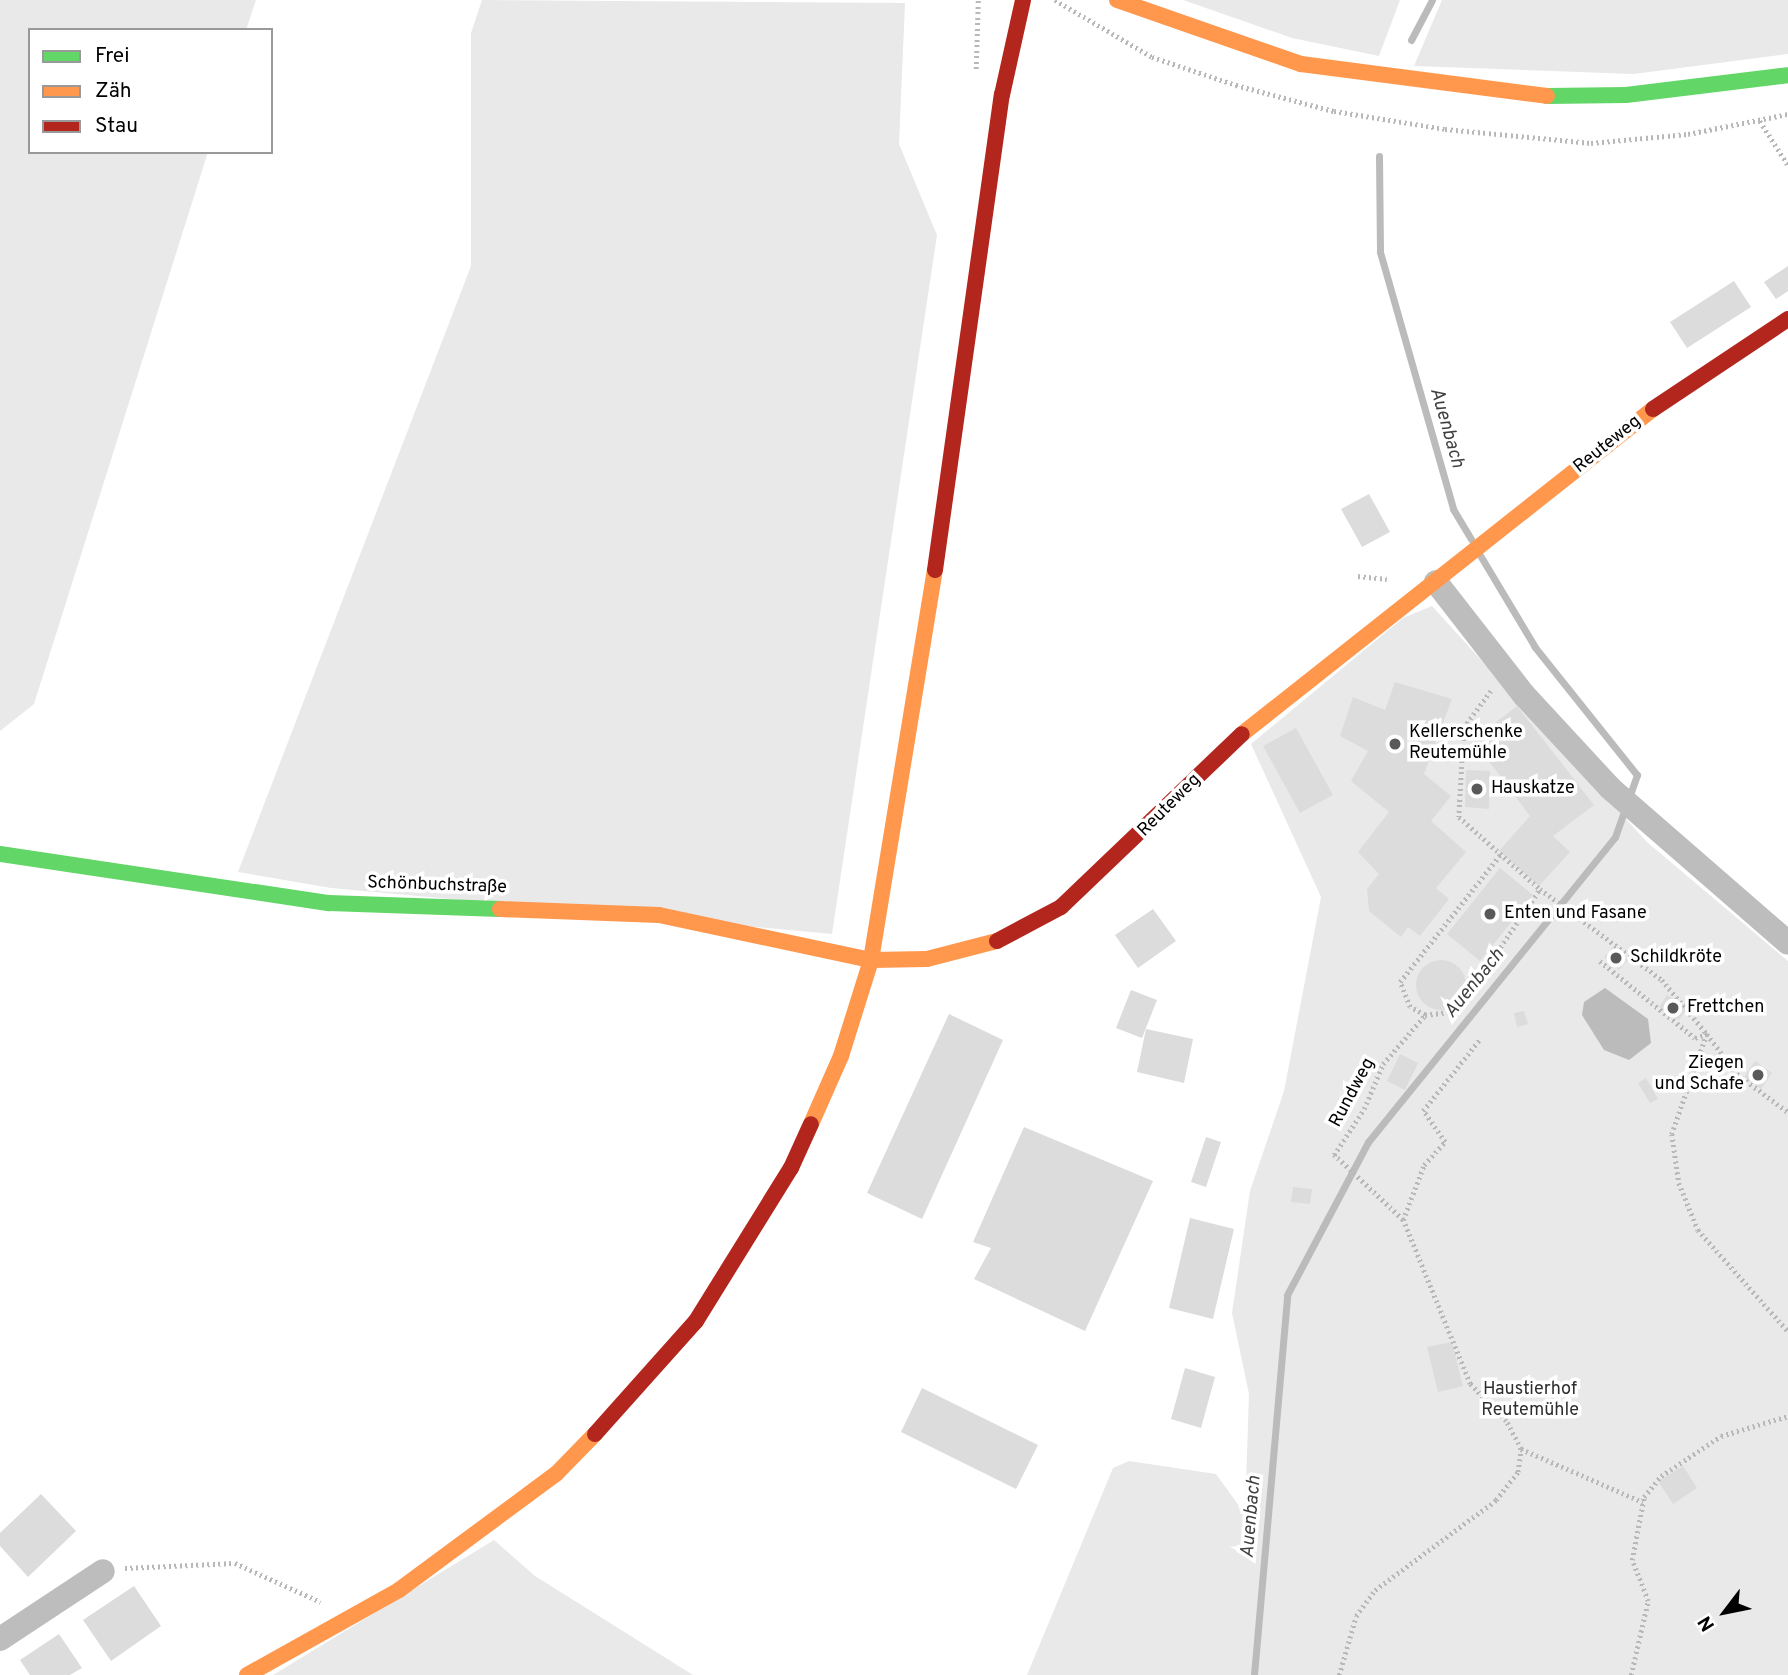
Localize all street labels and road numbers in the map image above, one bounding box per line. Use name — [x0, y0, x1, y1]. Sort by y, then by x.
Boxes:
street label: Reuteweg — [1570, 411, 1646, 479]
street label: Reuteweg — [1134, 770, 1206, 842]
street label: Schönbuchstraße — [367, 873, 507, 899]
street label: Rundweg — [1326, 1055, 1380, 1131]

